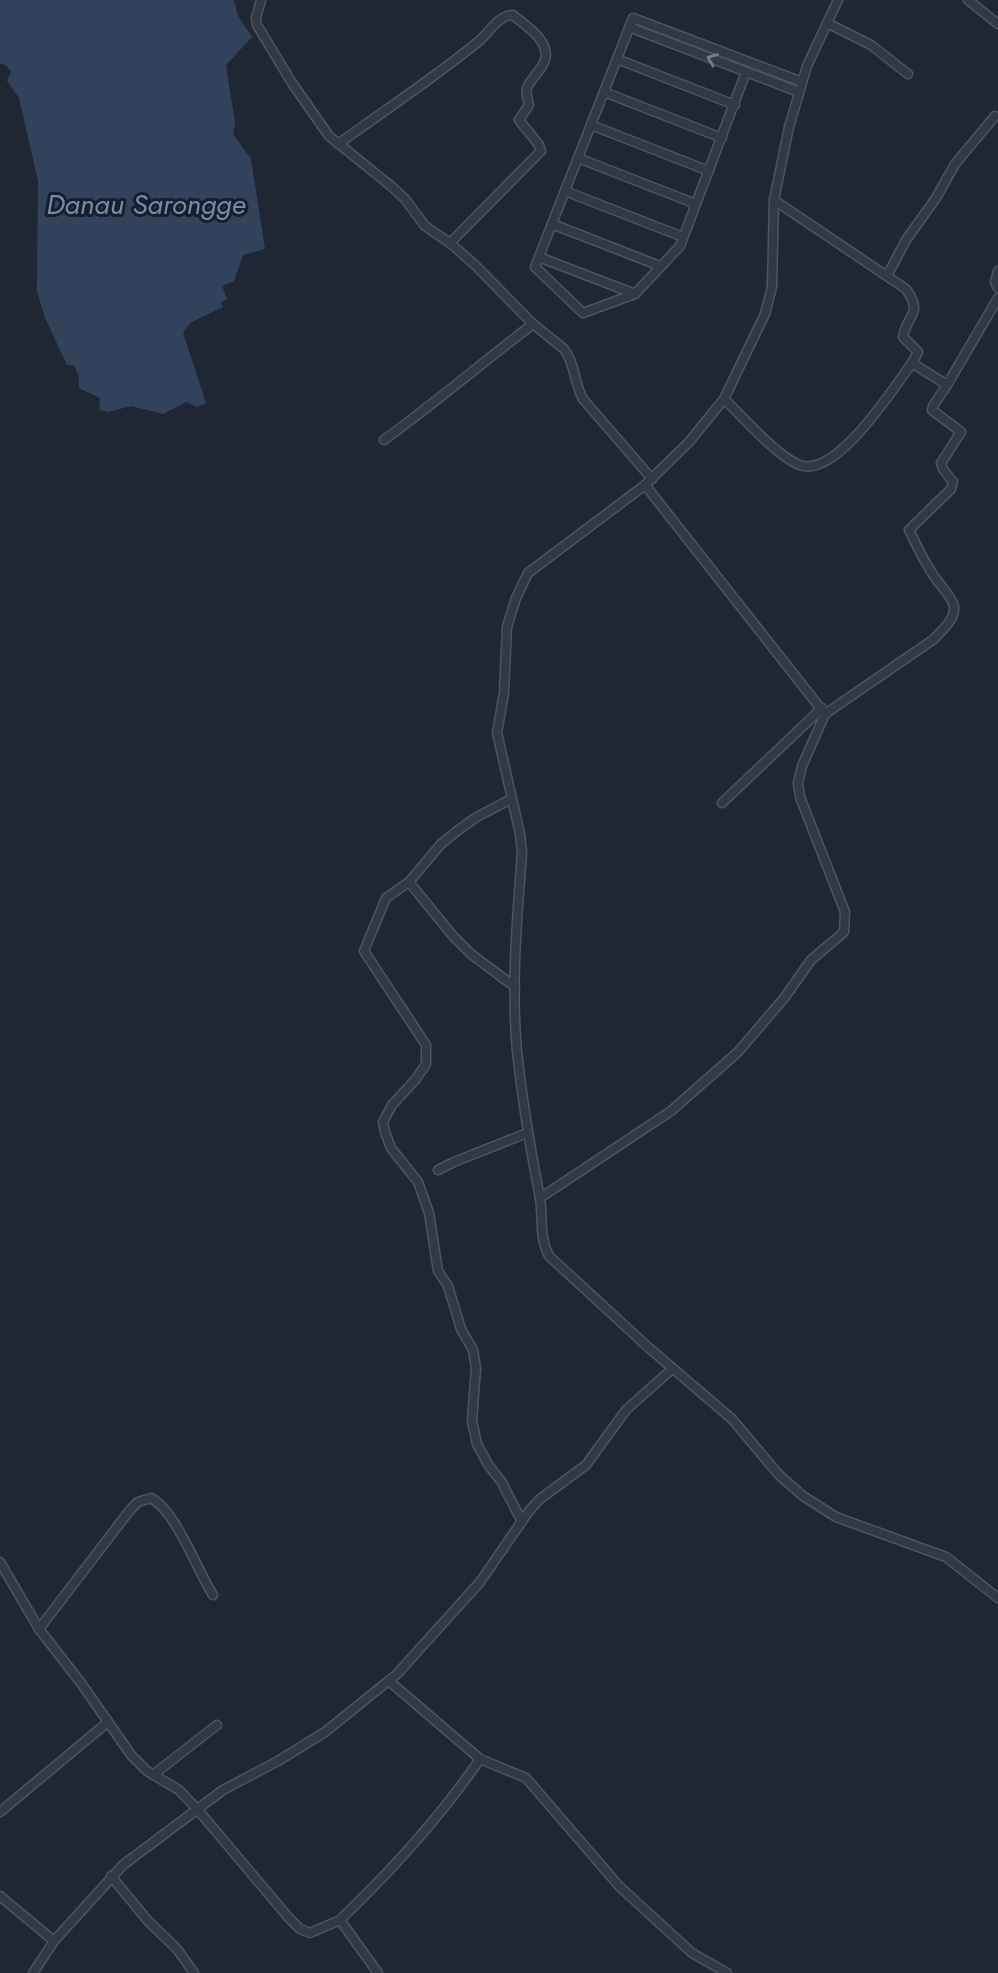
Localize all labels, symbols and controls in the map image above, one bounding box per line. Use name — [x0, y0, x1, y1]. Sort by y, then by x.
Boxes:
one-way arrow — [707, 53, 719, 67]
water label: Danau Sarongge — [46, 184, 246, 225]

